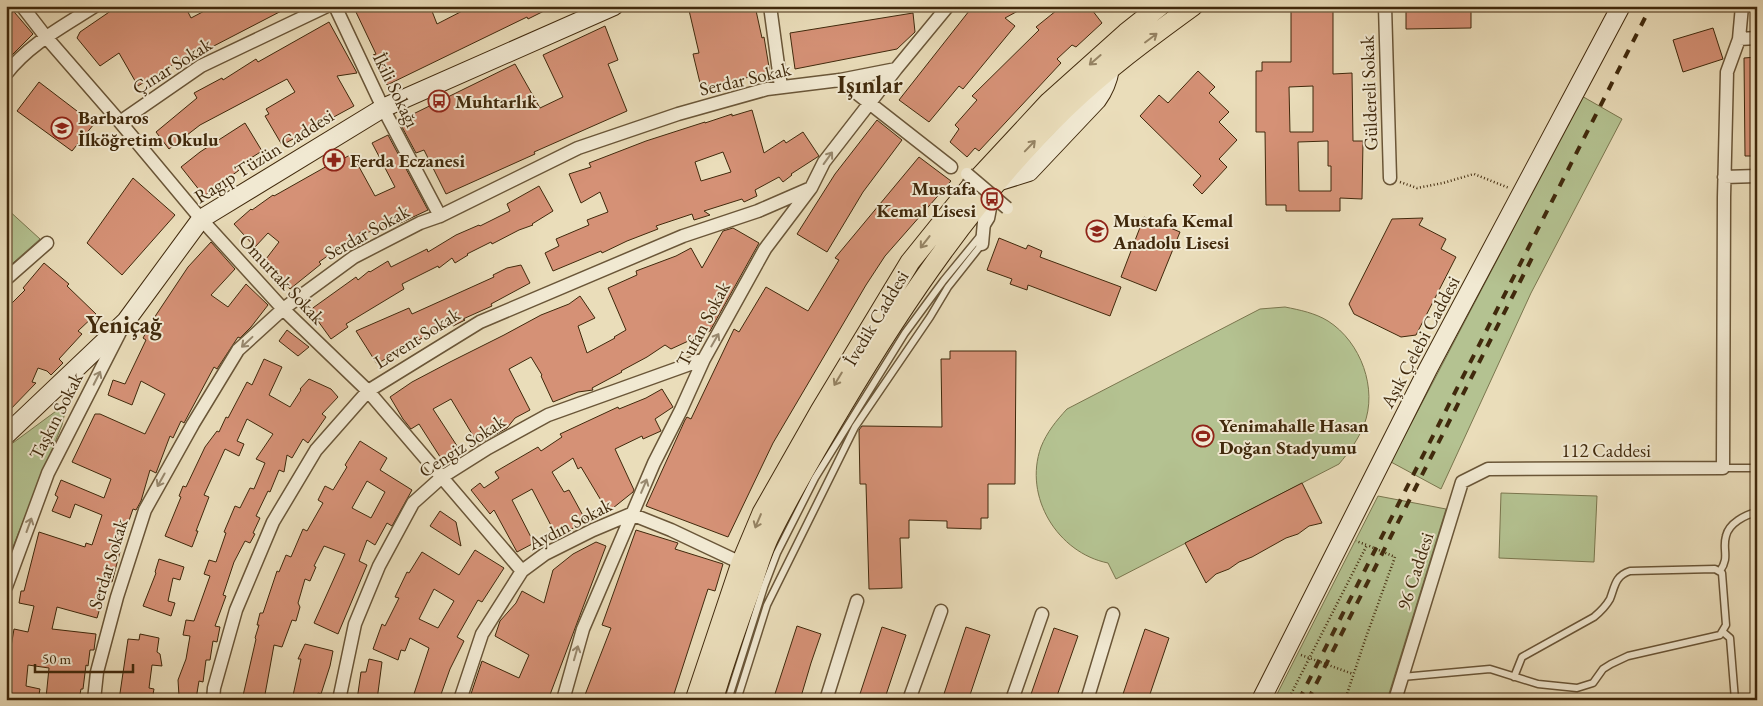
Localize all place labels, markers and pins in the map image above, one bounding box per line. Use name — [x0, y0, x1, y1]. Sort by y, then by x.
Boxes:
bus stop icon: Muhtarlık — [427, 89, 451, 113]
place label: Muhtarlık — [455, 89, 538, 114]
place label: Barbaros İlköğretim Okulu — [78, 105, 219, 152]
school or university icon: Barbaros İlköğretim Okulu — [50, 116, 74, 140]
pharmacy icon: Ferda Eczanesi — [322, 148, 346, 172]
place label: Ferda Eczanesi — [350, 148, 465, 173]
place label: Mustafa Kemal Lisesi — [876, 176, 977, 223]
bus stop icon: Mustafa Kemal Lisesi — [980, 187, 1004, 211]
place label: Mustafa Kemal Anadolu Lisesi — [1112, 208, 1234, 255]
school or university icon: Mustafa Kemal Anadolu Lisesi — [1085, 219, 1109, 243]
place label: Yenimahalle Hasan Doğan Stadyumu — [1219, 413, 1369, 460]
sports icon: Yenimahalle Hasan Doğan Stadyumu — [1191, 424, 1215, 448]

